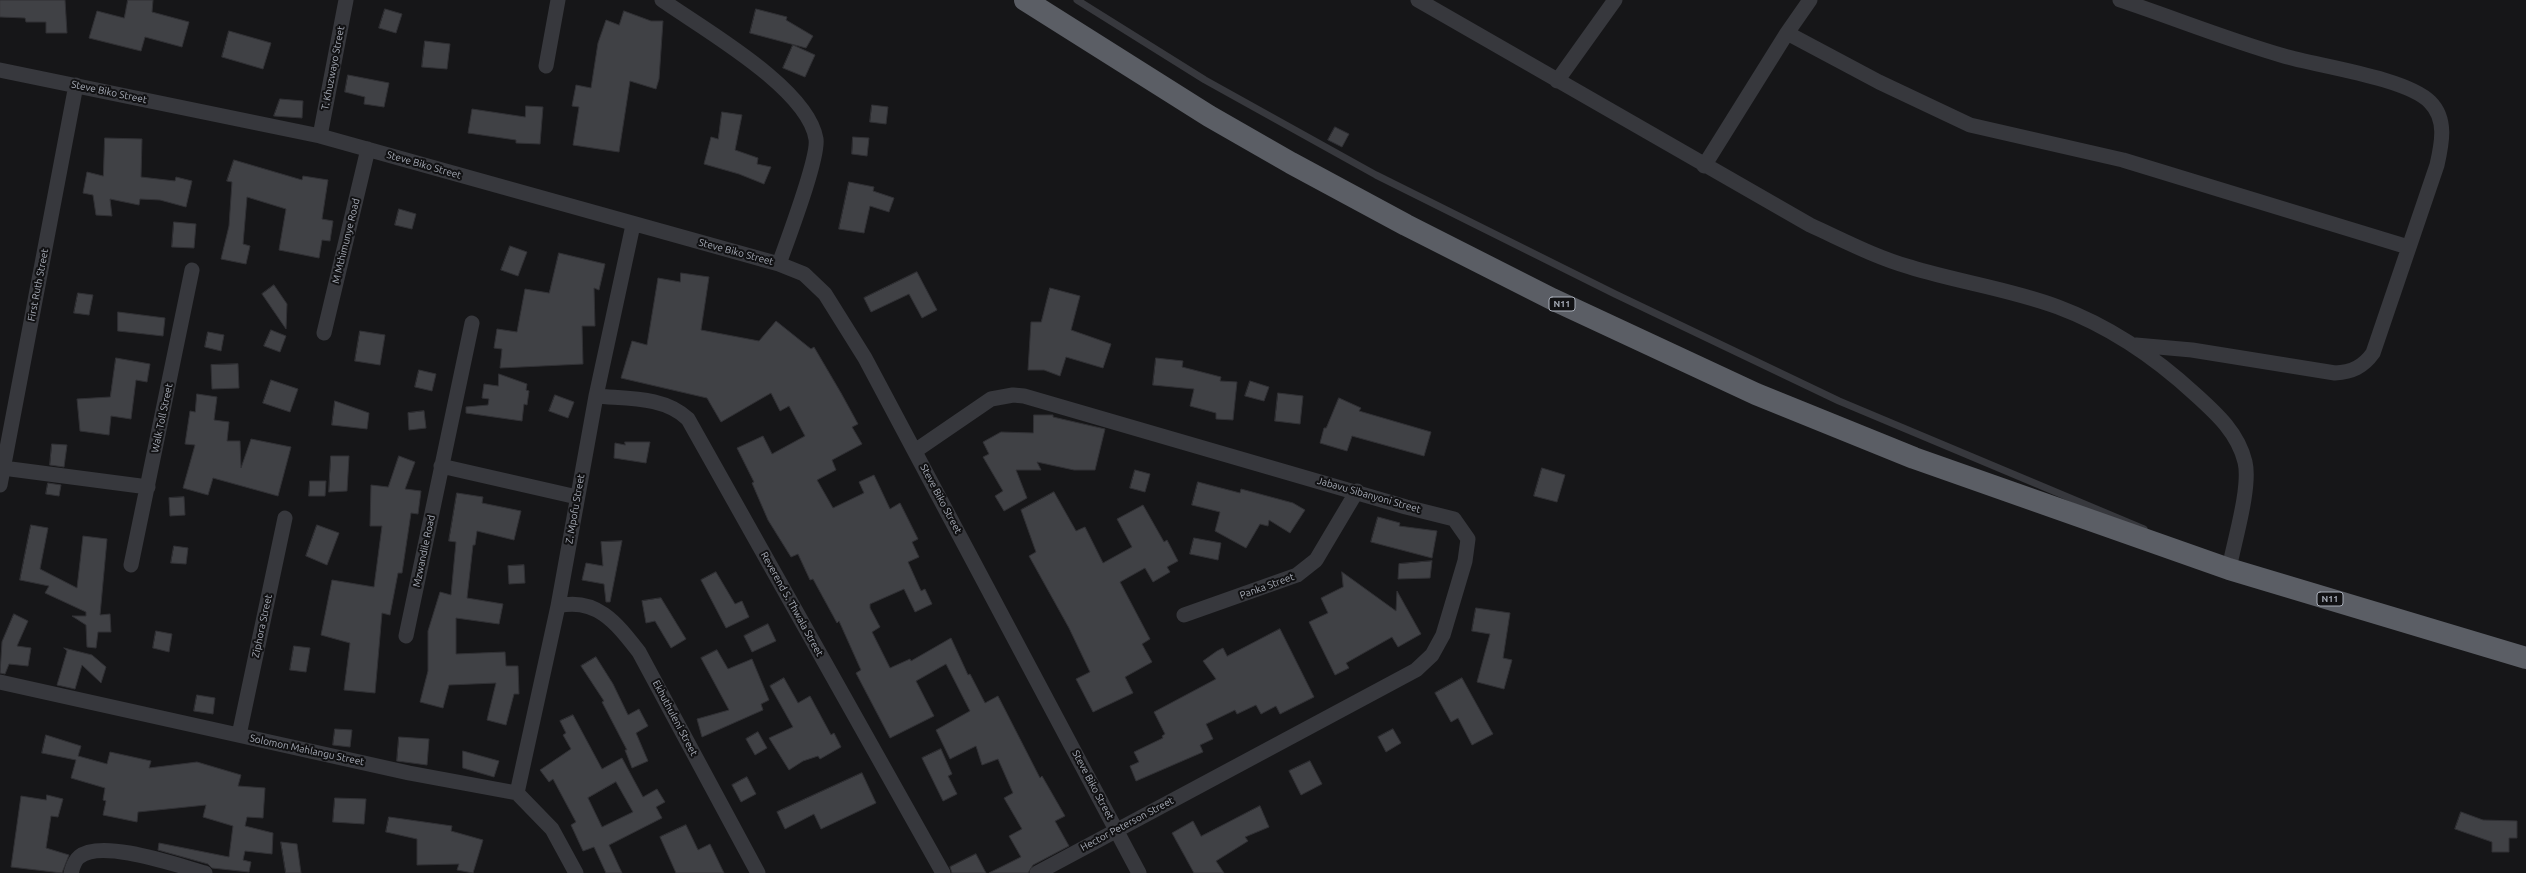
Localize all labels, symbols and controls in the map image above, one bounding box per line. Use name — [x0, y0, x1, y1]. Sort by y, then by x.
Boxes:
street label: T. Khuzwayo Street — [319, 25, 347, 111]
street label: Steve Biko Street — [70, 78, 148, 106]
street label: Steve Biko Street — [385, 149, 463, 181]
street label: M Mthimunye Road — [330, 197, 362, 285]
street label: Steve Biko Street — [697, 236, 775, 268]
street label: First Ruth Street — [25, 248, 51, 322]
road number: N11 — [1549, 297, 1575, 311]
street label: Walk Toll Street — [149, 382, 175, 454]
street label: Steve Biko Street — [918, 462, 964, 536]
street label: Z. Mpofu Street — [563, 473, 587, 545]
street label: Jabavu Sibanyoni Street — [1316, 474, 1422, 516]
street label: Mzwandile Road — [410, 514, 438, 588]
street label: Reverend S. Thwala Street — [758, 550, 826, 658]
street label: Panka Street — [1238, 571, 1296, 601]
road number: N11 — [2317, 592, 2343, 606]
street label: Ziphora Street — [249, 593, 275, 659]
street label: Ekhuthuleni Street — [650, 678, 700, 758]
street label: Solomon Mahlangu Street — [249, 732, 365, 768]
street label: Steve Biko Street — [1070, 748, 1116, 822]
street label: Hector Peterson Street — [1078, 794, 1176, 854]

